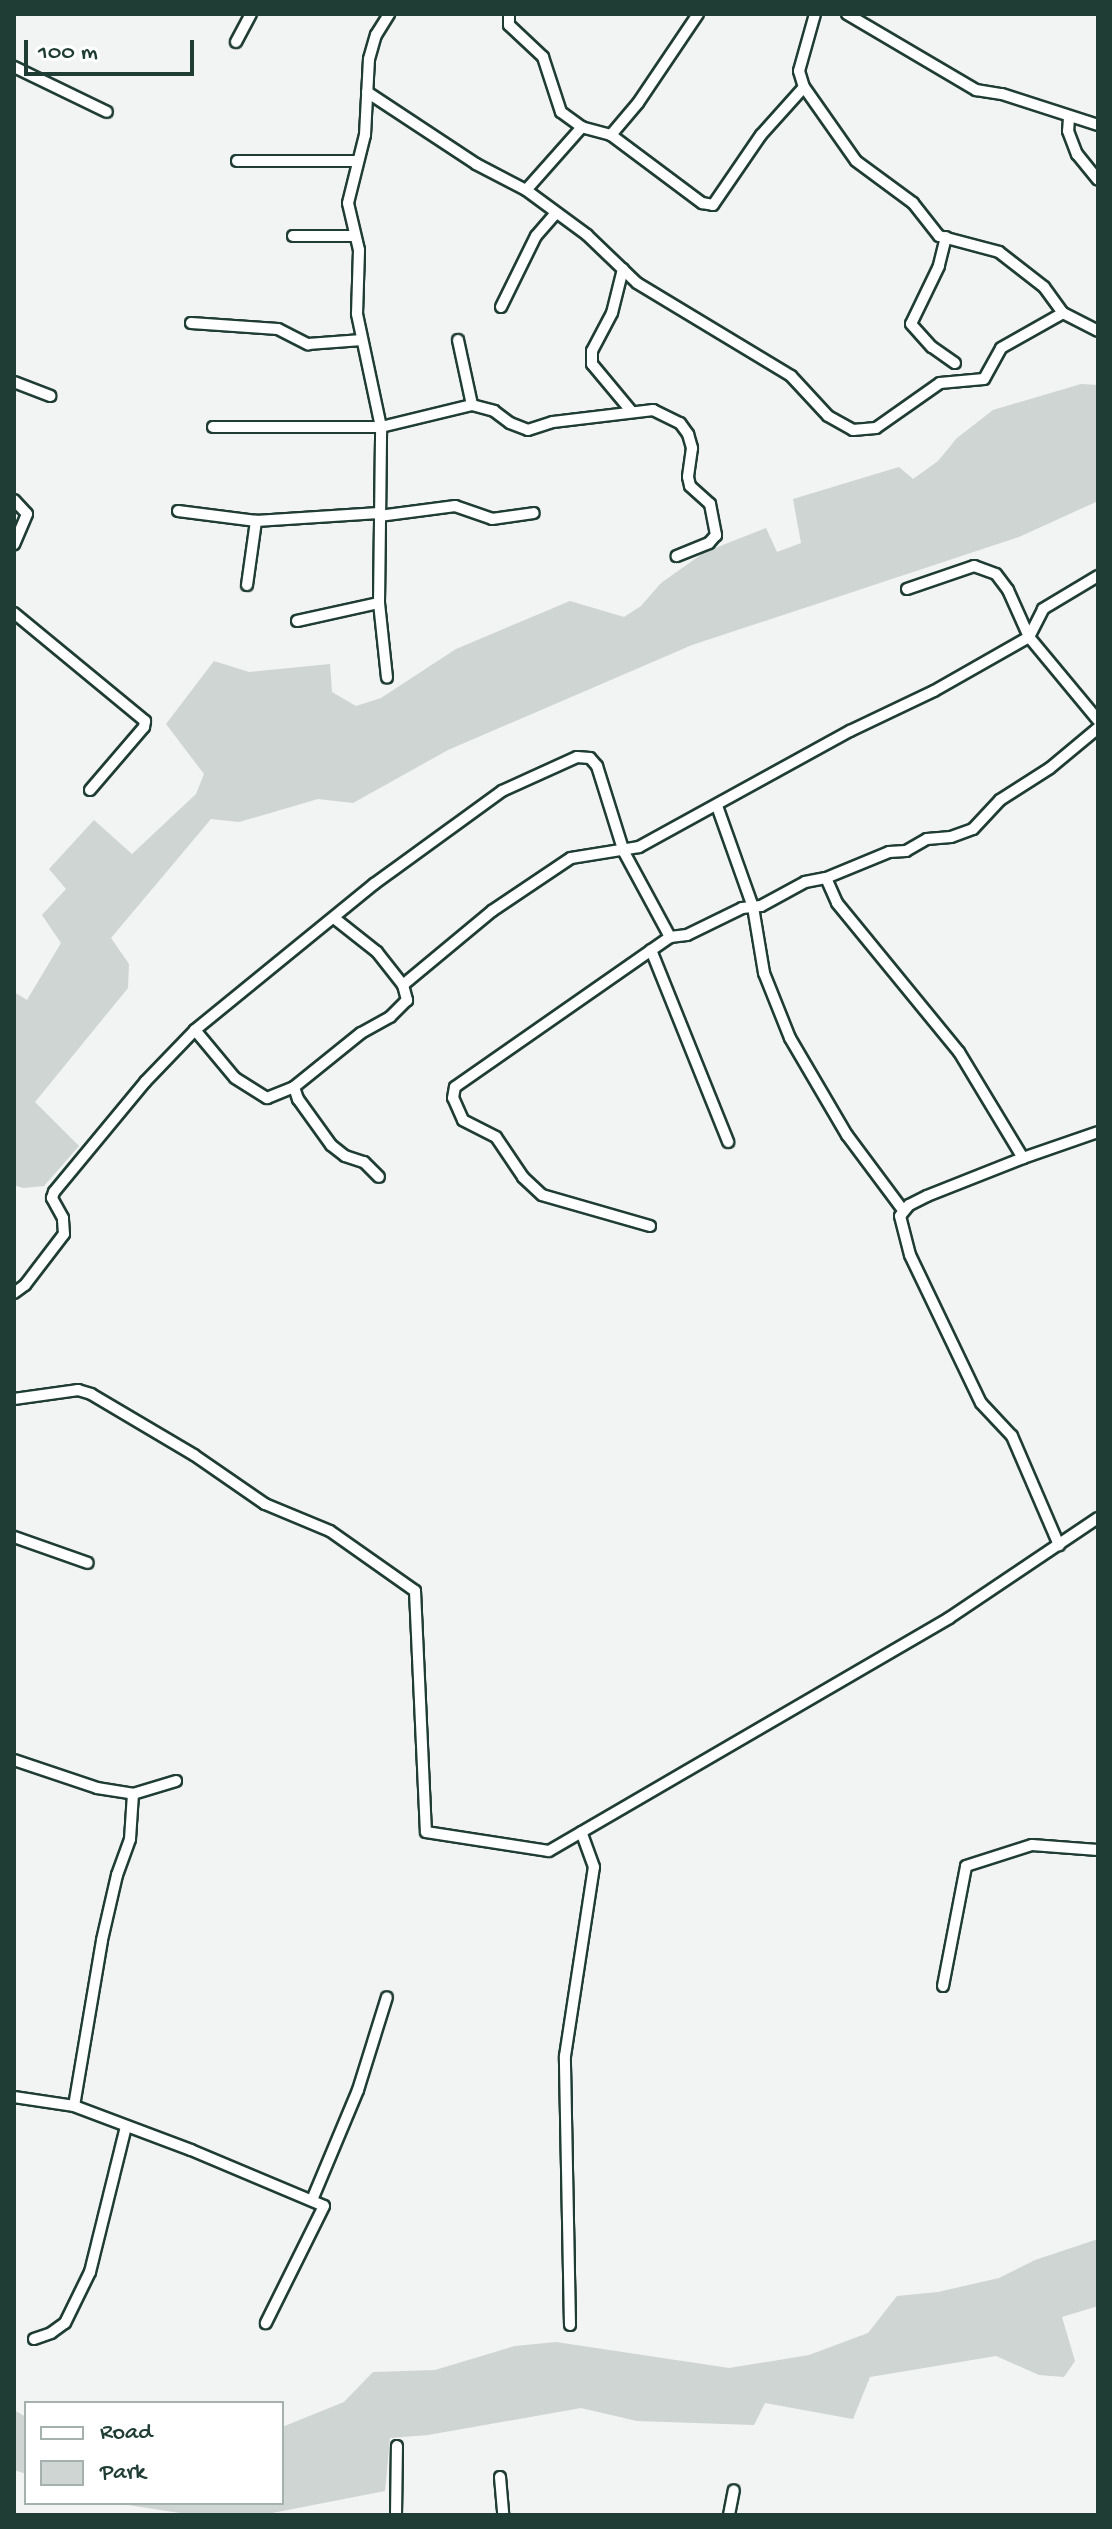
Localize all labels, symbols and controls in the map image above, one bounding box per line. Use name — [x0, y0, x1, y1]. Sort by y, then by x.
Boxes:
scale bar — [28, 24, 198, 74]
text: 100 m — [38, 39, 98, 68]
legend — [24, 2401, 284, 2505]
text: Road — [100, 2419, 152, 2448]
text: Park — [100, 2459, 146, 2488]

